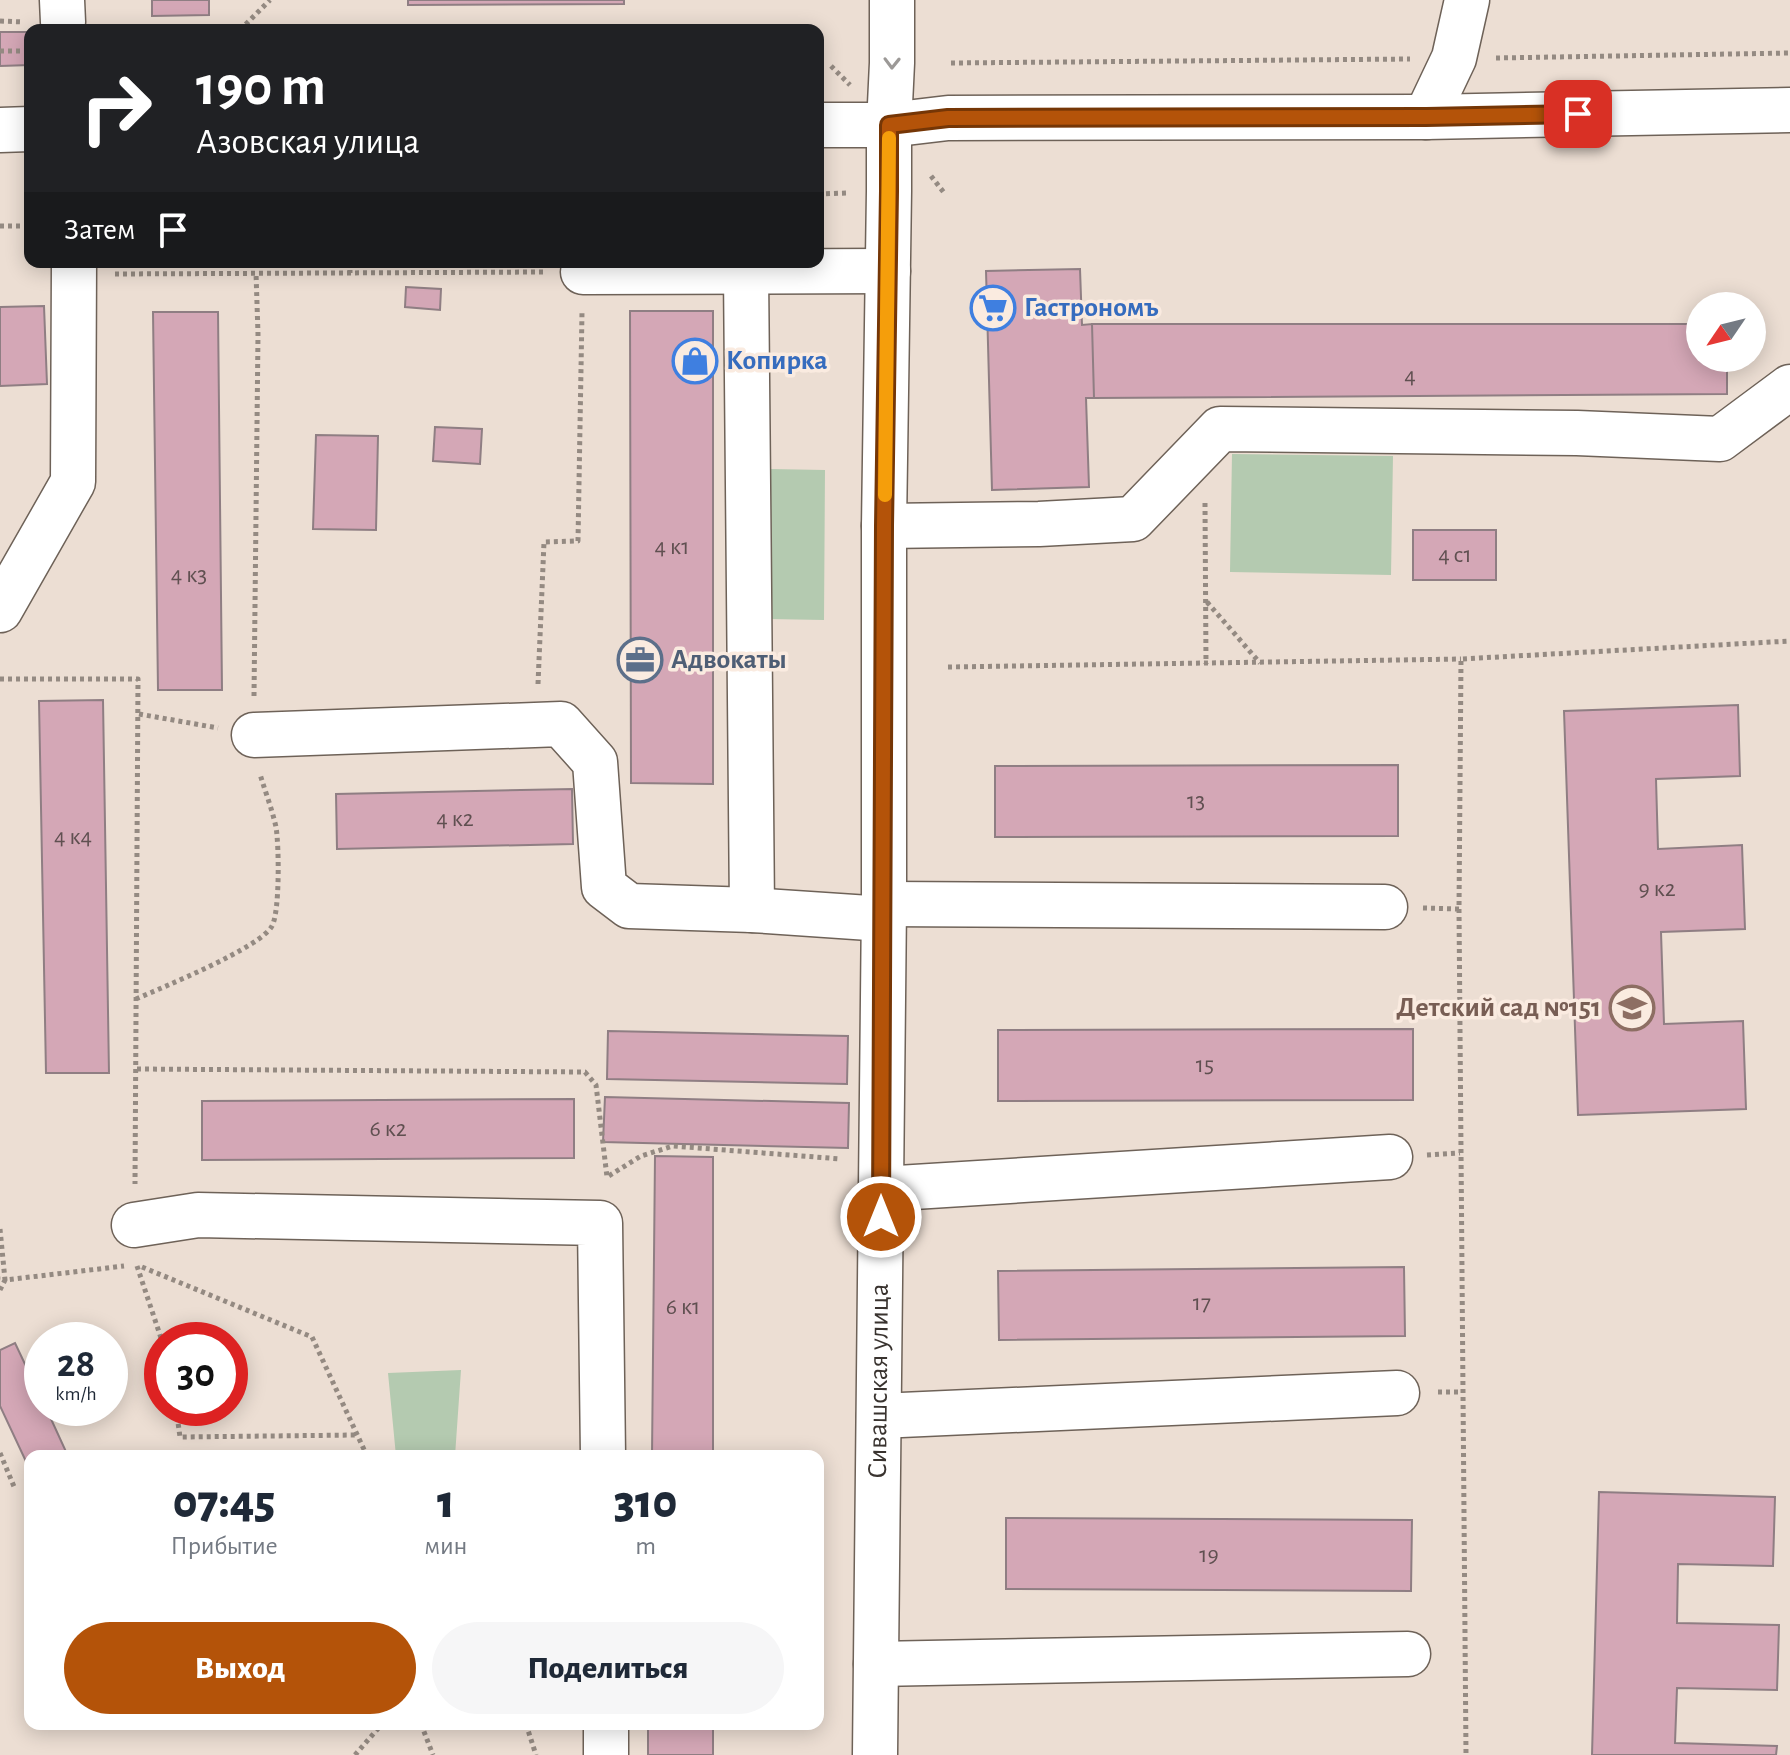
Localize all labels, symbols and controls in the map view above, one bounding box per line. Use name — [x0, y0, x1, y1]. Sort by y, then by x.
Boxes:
icon: right — [64, 56, 168, 160]
one-way arrow — [883, 57, 901, 70]
text: 190 m — [196, 59, 326, 115]
pin — [1544, 80, 1612, 148]
icon: arrive — [1556, 92, 1600, 136]
text: Азовская улица — [196, 124, 420, 160]
icon: arrive — [151, 208, 195, 252]
text: Затем — [64, 215, 135, 245]
supermarket icon: Гастрономъ — [969, 284, 1017, 332]
north arrow — [1686, 292, 1766, 372]
map controls — [1686, 292, 1766, 372]
place label: Гастрономъ — [1024, 294, 1159, 322]
shop icon: Копирка — [671, 337, 719, 385]
place label: Копирка — [726, 347, 828, 375]
house number: 4 — [1404, 364, 1416, 388]
house number: 4 к1 — [655, 535, 689, 559]
house number: 4 с1 — [1438, 543, 1472, 567]
house number: 4 к3 — [171, 563, 207, 587]
office icon: Адвокаты — [616, 636, 664, 684]
place label: Адвокаты — [671, 646, 787, 674]
house number: 13 — [1187, 789, 1205, 813]
house number: 4 к2 — [436, 807, 474, 831]
house number: 4 к4 — [54, 825, 92, 849]
house number: 9 к2 — [1638, 877, 1676, 901]
school or university icon: Детский сад №151 — [1608, 984, 1656, 1032]
place label: Детский сад №151 — [1396, 994, 1601, 1022]
house number: 15 — [1196, 1053, 1214, 1077]
house number: 6 к2 — [369, 1117, 407, 1141]
position arrow — [839, 1175, 923, 1259]
street label: Сивашская улица — [864, 1283, 894, 1479]
house number: 17 — [1193, 1291, 1211, 1315]
house number: 6 к1 — [666, 1295, 700, 1319]
speed limit sign: 30 — [144, 1322, 248, 1426]
text: 28 — [57, 1344, 95, 1384]
text: km/h — [55, 1384, 97, 1404]
text: 07:45 — [173, 1479, 275, 1527]
text: 1 — [437, 1479, 455, 1527]
text: 310 — [614, 1479, 677, 1527]
text: Прибытие — [171, 1533, 278, 1559]
text: мин — [424, 1533, 467, 1559]
text: m — [635, 1533, 656, 1559]
house number: 19 — [1199, 1543, 1219, 1567]
button: Выход — [64, 1622, 416, 1714]
button: Поделиться — [432, 1622, 784, 1714]

